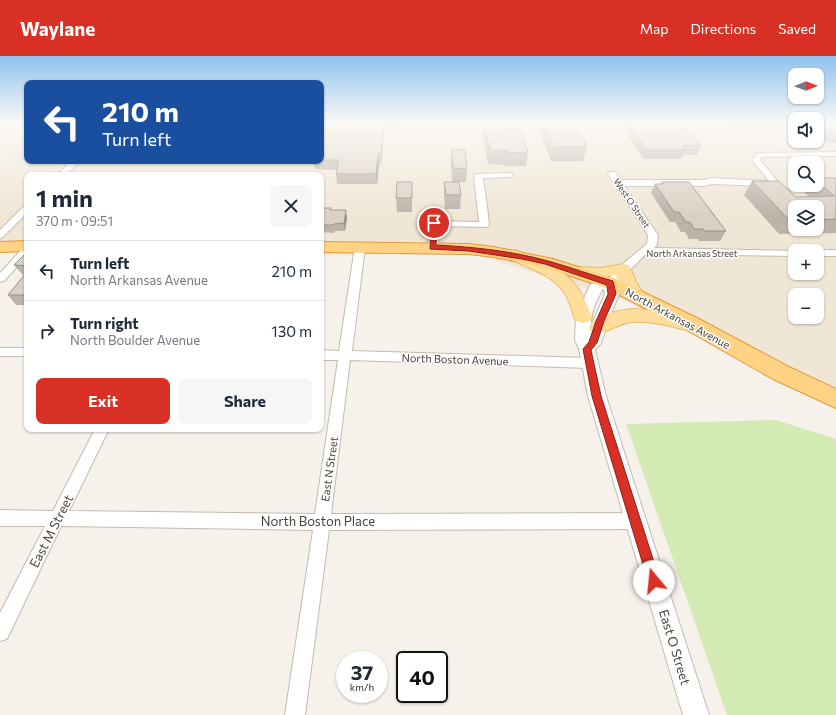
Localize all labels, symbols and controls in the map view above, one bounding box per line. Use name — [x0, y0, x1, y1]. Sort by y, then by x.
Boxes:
text: Waylane — [20, 17, 95, 40]
text: Map — [640, 20, 669, 37]
text: Directions — [691, 20, 756, 37]
text: Saved — [778, 20, 816, 37]
north arrow — [788, 68, 824, 104]
map controls — [788, 68, 824, 324]
text: 210 m — [102, 94, 179, 128]
icon: left — [36, 96, 88, 148]
button: sound — [788, 112, 824, 148]
text: Turn left — [102, 128, 171, 150]
button: search — [788, 156, 824, 192]
street label: West O Street — [611, 176, 653, 230]
text: 1 min — [36, 183, 93, 212]
button: close — [270, 185, 312, 227]
button: layers — [788, 200, 824, 236]
pin — [417, 206, 451, 240]
icon: arrive — [423, 212, 445, 234]
text: 370 m · 09:51 — [36, 213, 113, 229]
button: + — [788, 244, 824, 280]
street label: North Arkansas Street — [647, 248, 738, 259]
text: Turn left — [70, 254, 129, 272]
icon: left — [36, 260, 58, 282]
text: 210 m — [272, 262, 312, 280]
text: North Arkansas Avenue — [70, 272, 208, 288]
street label: North Arkansas Avenue — [623, 285, 733, 351]
button: − — [788, 288, 824, 324]
text: Turn right — [70, 314, 139, 332]
icon: right — [36, 320, 58, 342]
text: 130 m — [271, 322, 312, 340]
text: North Boulder Avenue — [70, 332, 200, 348]
street label: North Boston Avenue — [401, 351, 509, 367]
button: Exit — [36, 378, 170, 424]
button: Share — [178, 378, 312, 424]
street label: East N Street — [318, 435, 340, 502]
street label: East M Street — [26, 492, 76, 570]
street label: North Boston Place — [261, 513, 375, 529]
position arrow — [633, 560, 675, 602]
street label: East O Street — [656, 607, 694, 687]
speed limit sign: 40 — [396, 651, 448, 703]
text: 37 — [351, 660, 373, 684]
text: km/h — [350, 681, 374, 693]

